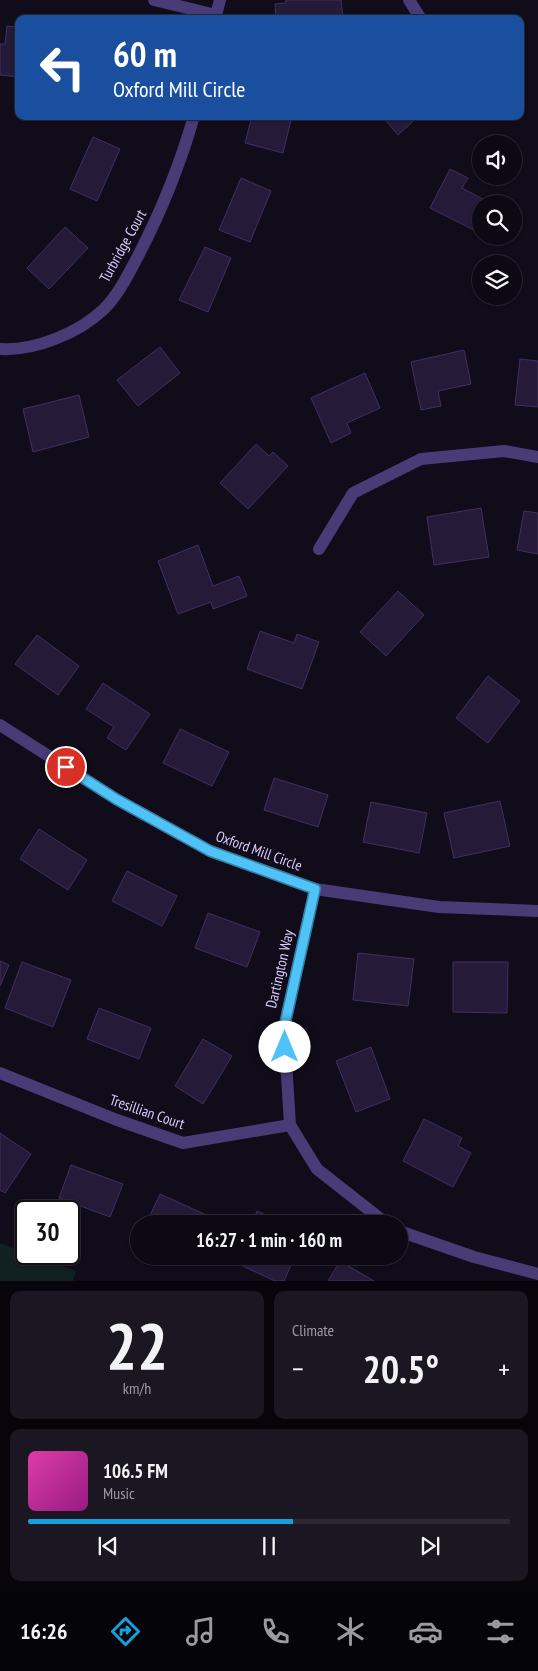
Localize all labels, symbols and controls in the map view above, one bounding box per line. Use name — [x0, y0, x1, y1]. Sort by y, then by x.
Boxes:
text: 60 m — [113, 31, 177, 77]
icon: left — [30, 35, 95, 100]
text: Oxford Mill Circle — [113, 75, 245, 103]
map controls — [472, 135, 522, 305]
button: sound — [472, 135, 522, 185]
button: search — [472, 195, 522, 245]
street label: Turbridge Court — [95, 206, 150, 285]
button: layers — [472, 255, 522, 305]
pin — [45, 746, 87, 788]
icon: arrive — [52, 753, 80, 781]
street label: Oxford Mill Circle — [213, 826, 305, 875]
street label: Dartington Way — [261, 927, 298, 1010]
position arrow — [258, 1020, 310, 1072]
street label: Tresillian Court — [107, 1090, 187, 1133]
speed limit sign: 30 — [15, 1200, 80, 1265]
text: 16:27 · 1 min · 160 m — [196, 1228, 342, 1252]
text: 22 — [106, 1303, 168, 1387]
text: Climate — [292, 1320, 334, 1340]
text: 20.5° — [363, 1344, 439, 1393]
text: − — [292, 1350, 304, 1387]
text: + — [498, 1350, 510, 1387]
text: km/h — [123, 1378, 151, 1398]
text: 106.5 FM — [103, 1459, 168, 1483]
text: Music — [103, 1483, 135, 1503]
icon: previous — [94, 1532, 122, 1560]
icon: pause — [255, 1532, 283, 1560]
icon: next — [416, 1532, 444, 1560]
icon: directions — [108, 1614, 143, 1649]
icon: music — [183, 1614, 218, 1649]
icon: phone — [258, 1614, 293, 1649]
icon: climate — [333, 1614, 368, 1649]
icon: car — [408, 1614, 443, 1649]
icon: filters — [483, 1614, 518, 1649]
text: 16:26 — [20, 1617, 68, 1645]

